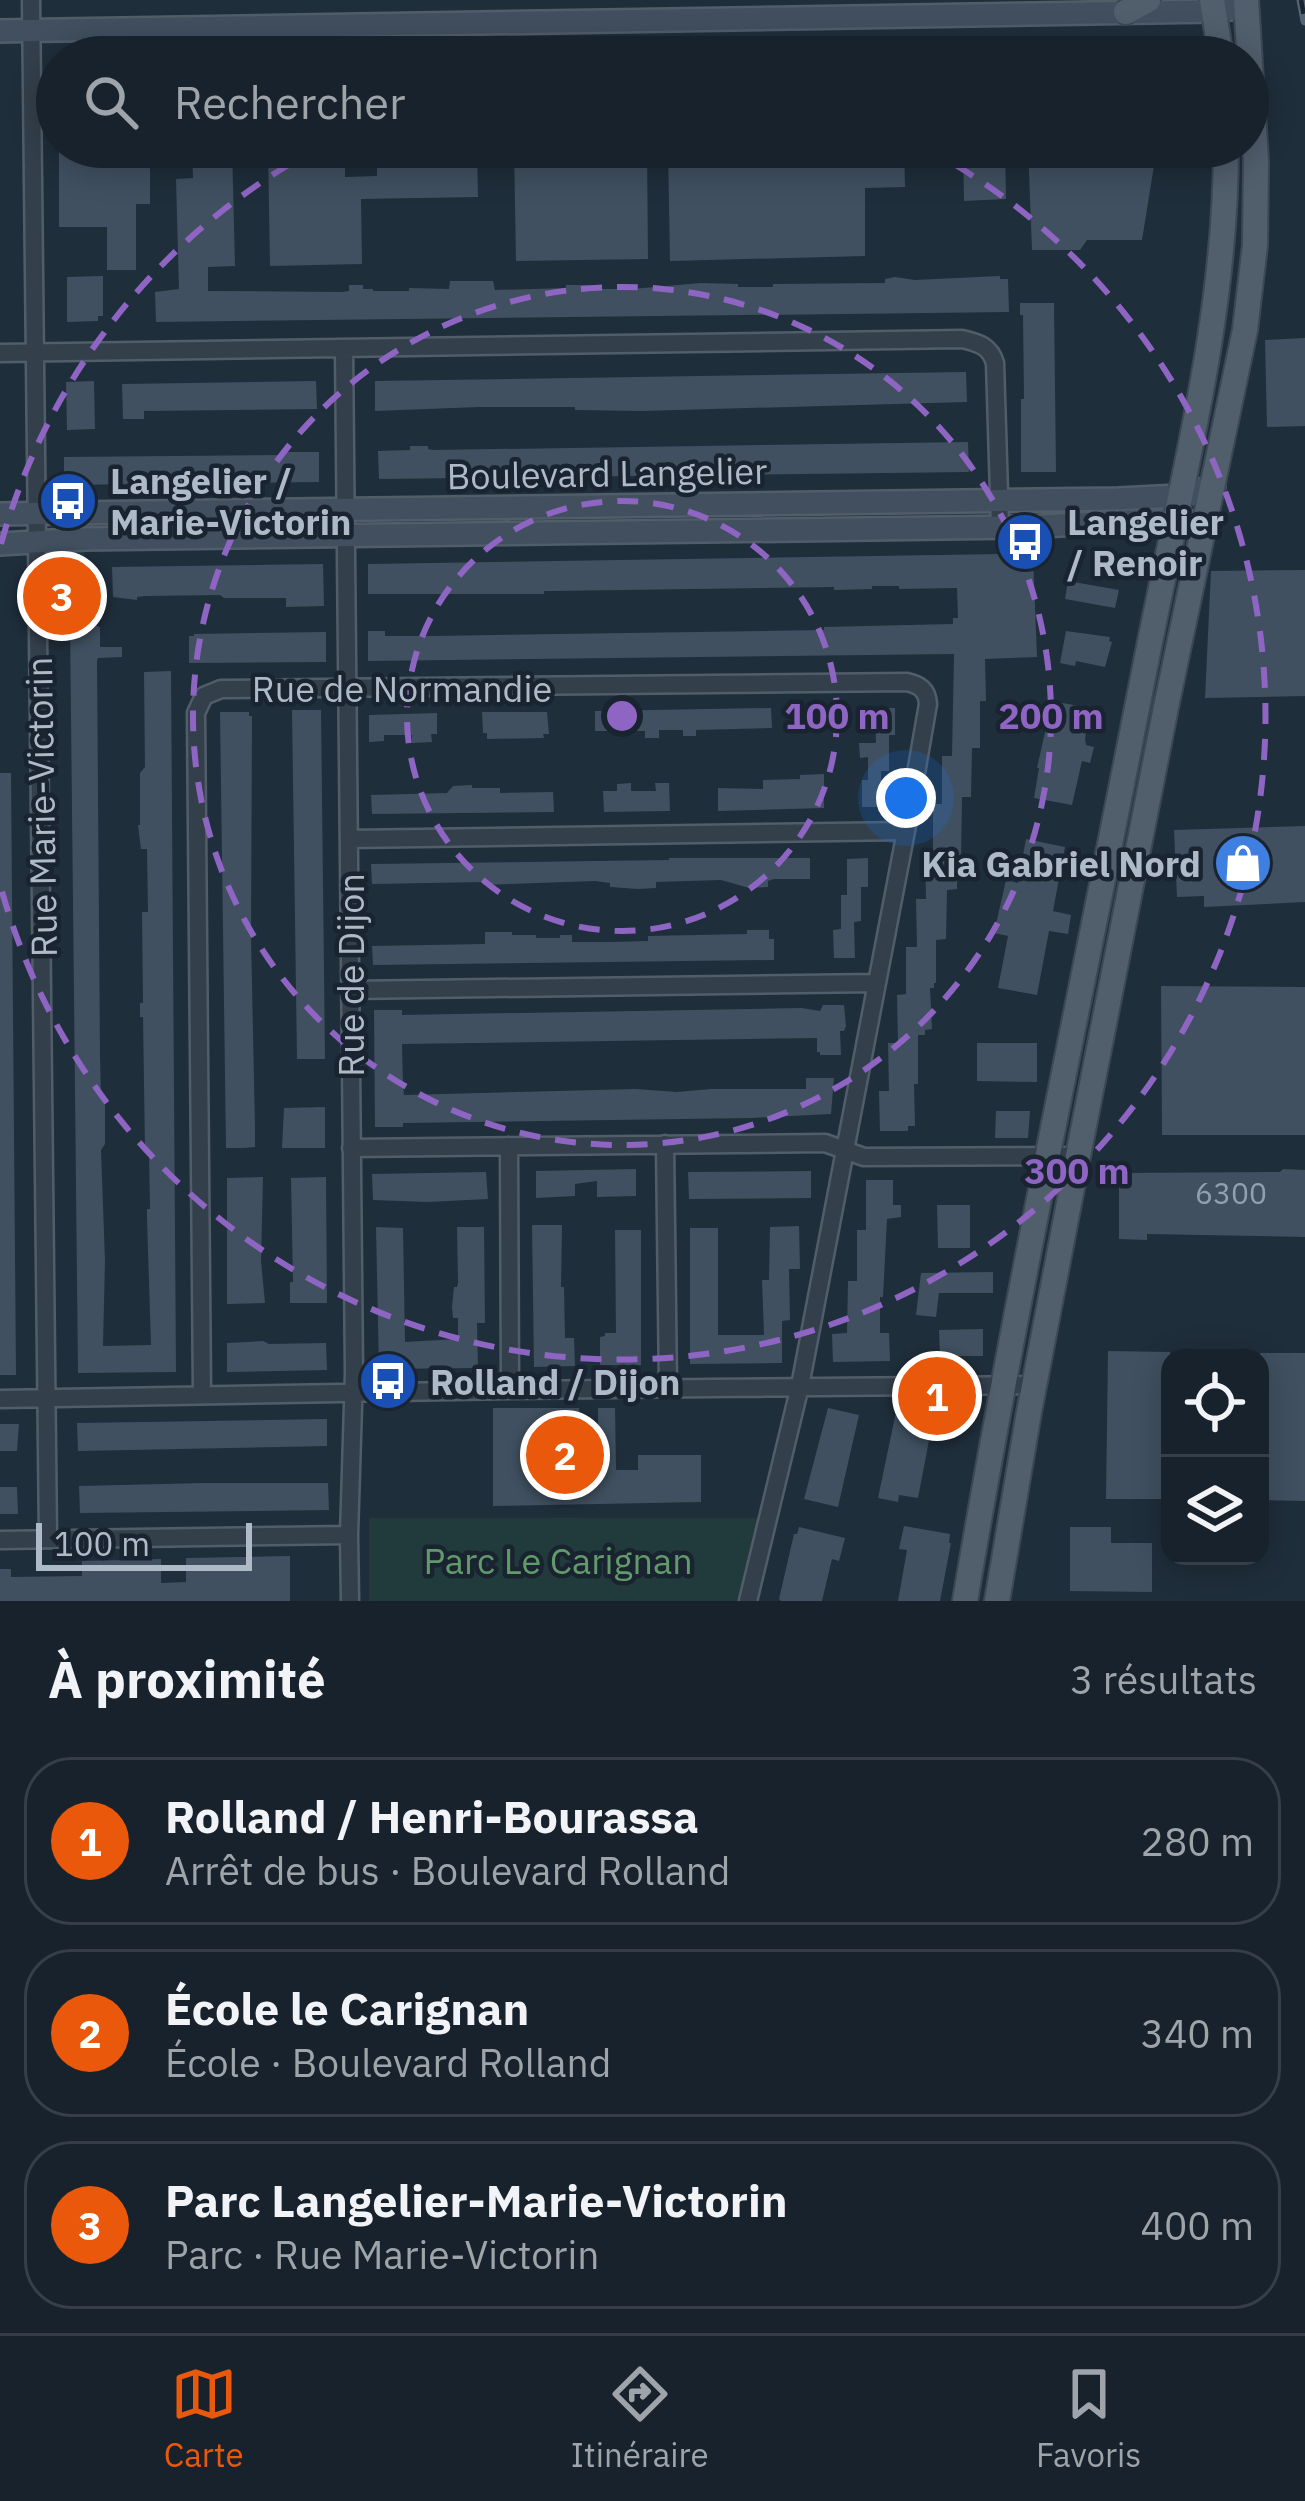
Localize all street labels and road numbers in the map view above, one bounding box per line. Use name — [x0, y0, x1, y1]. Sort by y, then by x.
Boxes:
street label: Boulevard Langelier — [446, 447, 768, 499]
street label: Rue Marie-Victorin — [15, 656, 67, 958]
street label: Rue de Normandie — [252, 665, 552, 712]
street label: Rue de Dijon — [327, 873, 374, 1077]

